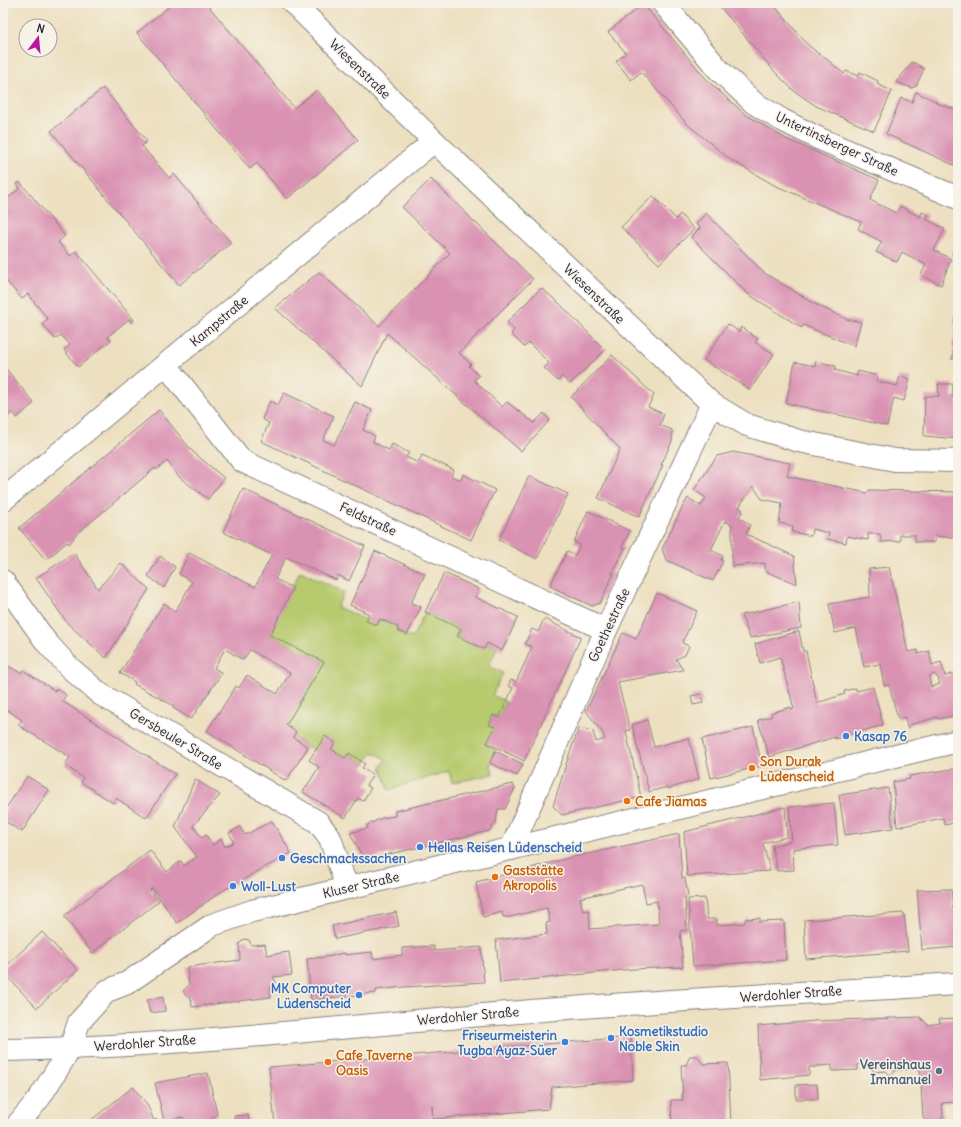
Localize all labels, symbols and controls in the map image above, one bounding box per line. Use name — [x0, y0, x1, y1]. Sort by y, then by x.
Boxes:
north arrow — [18, 18, 58, 58]
text: N — [35, 21, 46, 36]
street label: Wiesenstraße — [326, 35, 394, 103]
street label: Untertinsberger Straße — [773, 108, 901, 180]
street label: Wiesenstraße — [560, 260, 628, 328]
street label: Kampstraße — [186, 292, 252, 350]
street label: Feldstraße — [337, 498, 399, 540]
street label: Goethestraße — [584, 585, 634, 665]
street label: Gersbeuler Straße — [126, 704, 226, 774]
place label: Kasap 76 — [854, 728, 907, 745]
marker: Kasap 76 — [841, 731, 851, 741]
place label: Son Durak Lüdenscheid — [760, 753, 835, 785]
marker: Son Durak Lüdenscheid — [747, 763, 757, 773]
place label: Cafe Jiamas — [635, 793, 707, 810]
marker: Cafe Jiamas — [622, 796, 632, 806]
place label: Hellas Reisen Lüdenscheid — [428, 839, 582, 856]
marker: Hellas Reisen Lüdenscheid — [415, 842, 425, 852]
place label: Geschmackssachen — [290, 850, 407, 867]
marker: Geschmackssachen — [277, 853, 287, 863]
place label: Gaststätte Akropolis — [503, 862, 563, 894]
street label: Kluser Straße — [321, 868, 401, 902]
marker: Gaststätte Akropolis — [490, 872, 500, 882]
place label: Woll-Lust — [241, 878, 296, 895]
marker: Woll-Lust — [228, 881, 238, 891]
place label: MK Computer Lüdenscheid — [271, 980, 352, 1012]
street label: Werdohler Straße — [739, 982, 843, 1006]
marker: MK Computer Lüdenscheid — [354, 990, 364, 1000]
street label: Werdohler Straße — [416, 1003, 520, 1029]
place label: Kosmetikstudio Noble Skin — [619, 1023, 708, 1055]
place label: Friseurmeisterin Tugba Ayaz-Süer — [457, 1027, 558, 1059]
street label: Werdohler Straße — [93, 1031, 197, 1055]
marker: Kosmetikstudio Noble Skin — [606, 1033, 616, 1043]
marker: Friseurmeisterin Tugba Ayaz-Süer — [560, 1037, 570, 1047]
place label: Cafe Taverne Oasis — [336, 1047, 412, 1079]
place label: Vereinshaus Immanuel — [860, 1056, 931, 1088]
marker: Cafe Taverne Oasis — [323, 1057, 333, 1067]
marker: Vereinshaus Immanuel — [934, 1066, 944, 1076]

